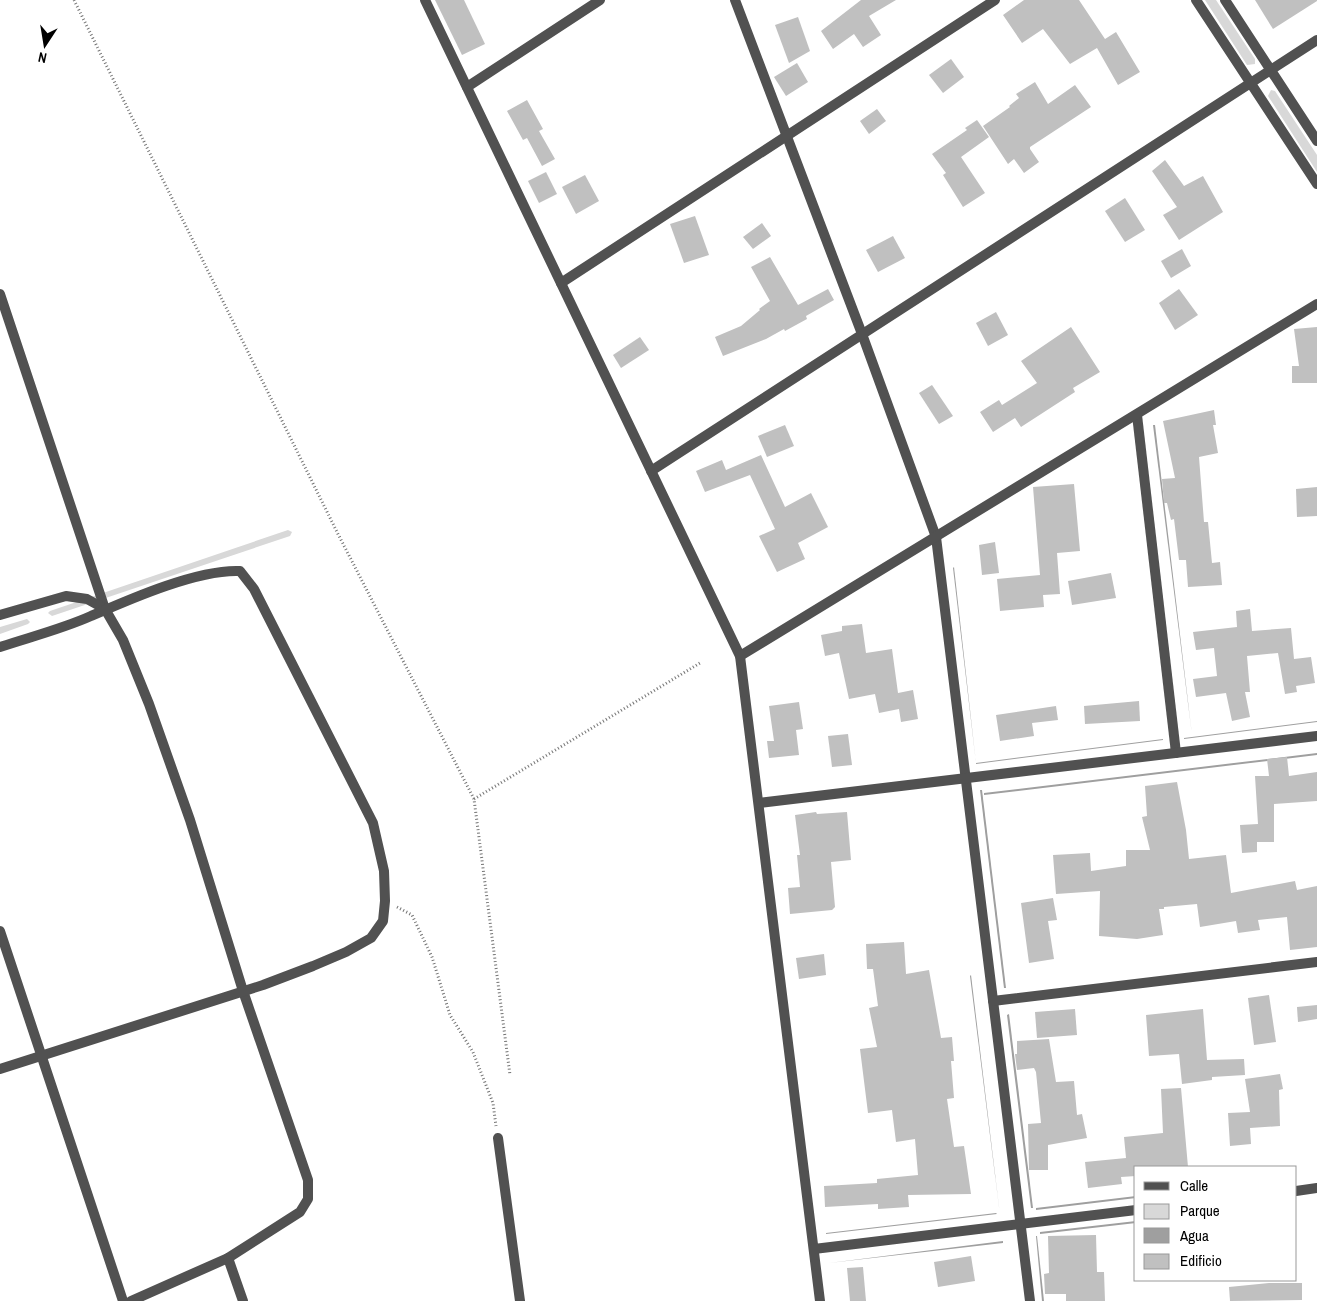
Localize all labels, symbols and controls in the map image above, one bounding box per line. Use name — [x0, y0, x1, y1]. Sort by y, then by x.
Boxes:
north arrow — [20, 20, 70, 70]
text: N — [36, 48, 48, 67]
legend — [1134, 1166, 1297, 1281]
text: Calle — [1180, 1175, 1208, 1196]
text: Parque — [1180, 1200, 1220, 1221]
text: Agua — [1179, 1225, 1209, 1246]
text: Edificio — [1180, 1250, 1222, 1271]

